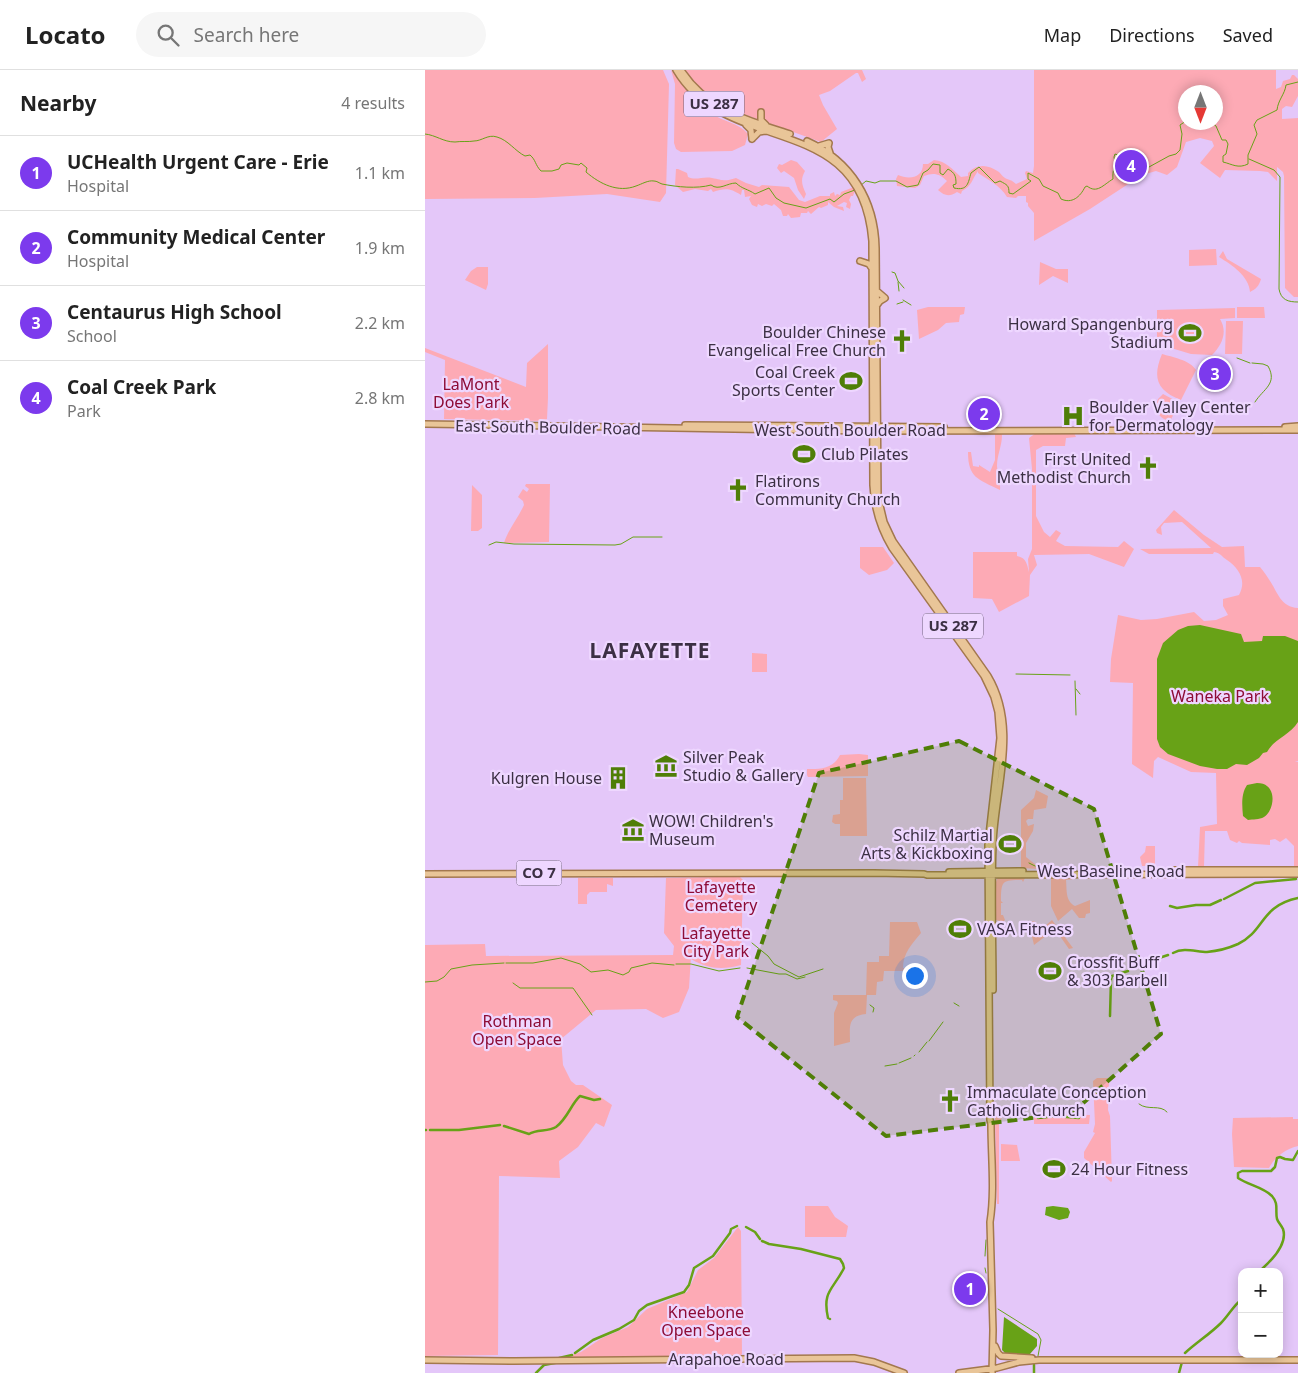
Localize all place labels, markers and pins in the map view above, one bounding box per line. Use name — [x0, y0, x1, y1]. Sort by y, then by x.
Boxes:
pin: 4 — [1115, 147, 1147, 185]
place label: Howard Spangenburg Stadium — [1008, 313, 1173, 353]
sports icon: Howard Spangenburg Stadium — [1177, 320, 1203, 346]
place label: Boulder Chinese Evangelical Free Church — [708, 321, 886, 361]
church icon: Boulder Chinese Evangelical Free Church — [889, 328, 915, 354]
pin: 3 — [1199, 355, 1231, 393]
place label: Coal Creek Sports Center — [732, 361, 835, 401]
sports icon: Coal Creek Sports Center — [838, 368, 864, 394]
pin: 2 — [968, 395, 1000, 433]
place label: Boulder Valley Center for Dermatology — [1089, 396, 1251, 436]
hospital icon: Boulder Valley Center for Dermatology — [1060, 403, 1086, 429]
sports icon: Club Pilates — [791, 441, 817, 467]
place label: Club Pilates — [821, 443, 909, 465]
place label: First United Methodist Church — [997, 448, 1131, 488]
church icon: First United Methodist Church — [1135, 455, 1161, 481]
place label: Flatirons Community Church — [755, 470, 900, 510]
church icon: Flatirons Community Church — [725, 477, 751, 503]
place label: Silver Peak Studio & Gallery — [683, 746, 805, 786]
museum icon: Silver Peak Studio & Gallery — [653, 753, 679, 779]
building icon: Kulgren House — [605, 765, 631, 791]
place label: Kulgren House — [491, 767, 602, 789]
place label: WOW! Children's Museum — [649, 810, 773, 850]
museum icon: WOW! Children's Museum — [620, 817, 646, 843]
place label: Schilz Martial Arts & Kickboxing — [861, 824, 993, 864]
sports icon: Schilz Martial Arts & Kickboxing — [997, 831, 1023, 857]
sports icon: VASA Fitness — [947, 916, 973, 942]
place label: VASA Fitness — [977, 918, 1072, 940]
place label: Crossfit Buff & 303 Barbell — [1067, 951, 1168, 991]
sports icon: Crossfit Buff & 303 Barbell — [1037, 958, 1063, 984]
place label: Immaculate Conception Catholic Church — [967, 1081, 1147, 1121]
church icon: Immaculate Conception Catholic Church — [937, 1088, 963, 1114]
sports icon: 24 Hour Fitness — [1041, 1156, 1067, 1182]
place label: 24 Hour Fitness — [1071, 1158, 1188, 1180]
pin: 1 — [954, 1270, 986, 1308]

